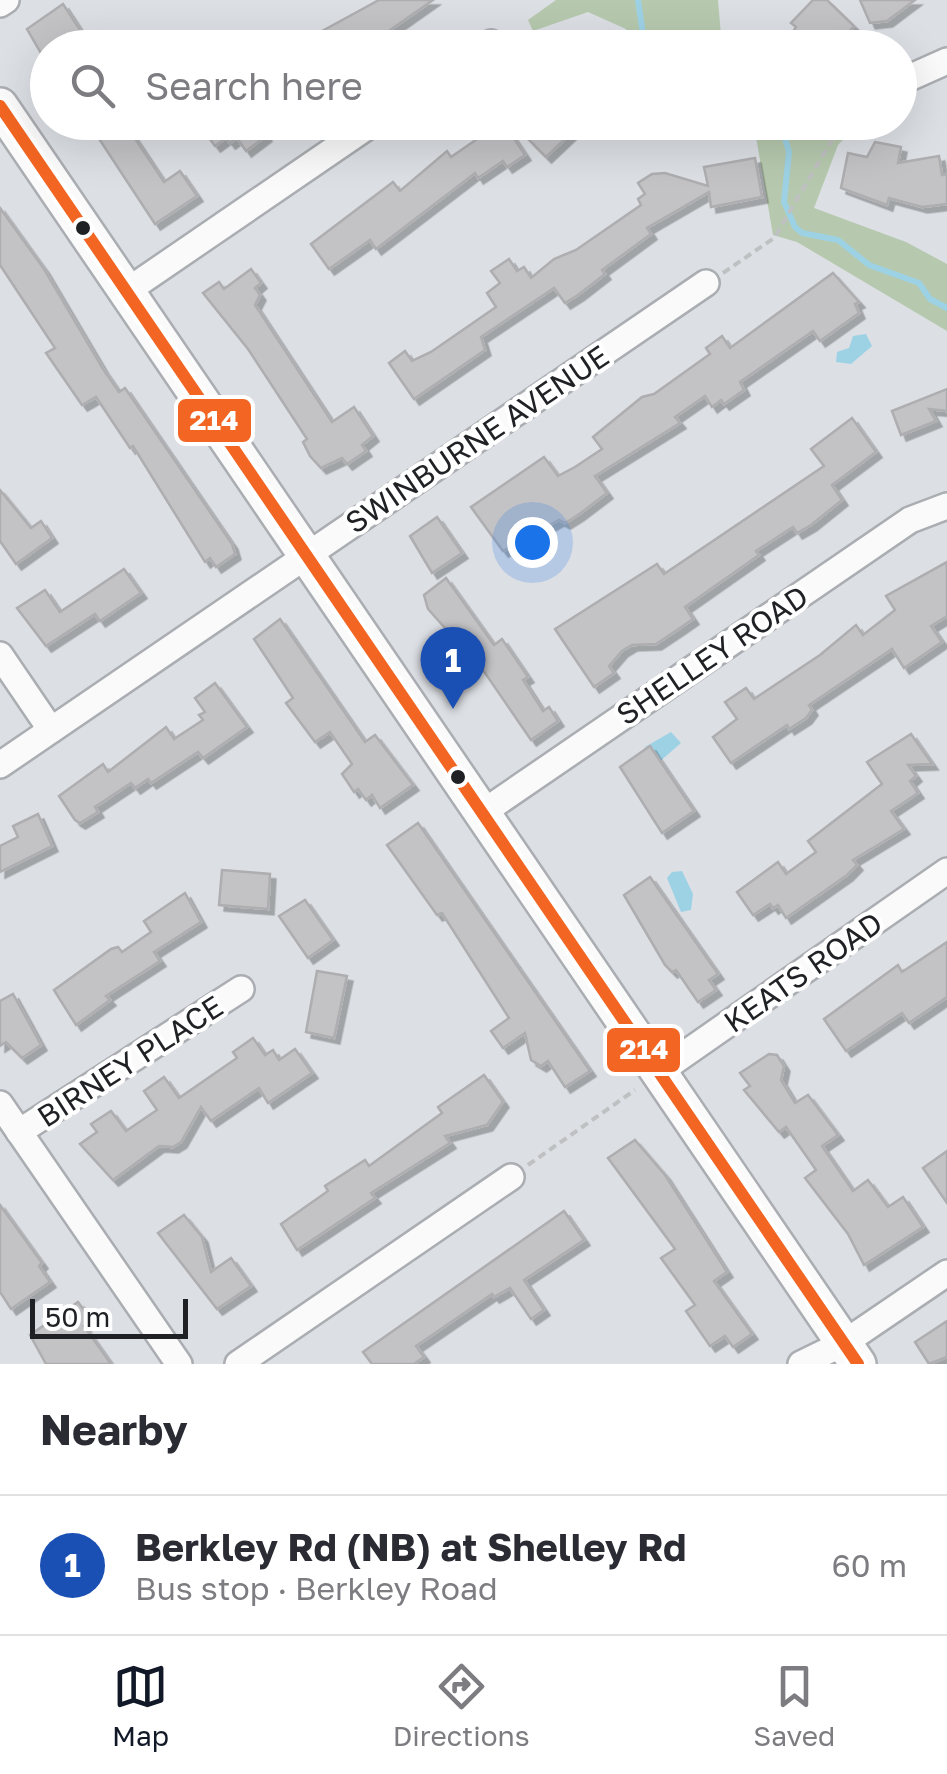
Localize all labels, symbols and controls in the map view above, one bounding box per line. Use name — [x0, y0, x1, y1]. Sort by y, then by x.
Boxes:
search box — [30, 30, 917, 140]
icon: search — [65, 58, 120, 113]
text: Search here — [145, 63, 363, 108]
unlabelled marker — [73, 218, 93, 238]
street label: SWINBURNE AVENUE — [339, 337, 615, 541]
line badge: 214 — [176, 397, 253, 444]
text: 214 — [189, 403, 239, 436]
your location — [507, 517, 558, 568]
street label: SHELLEY ROAD — [610, 578, 814, 732]
pin: 1 — [420, 626, 486, 709]
unlabelled marker — [448, 767, 468, 787]
street label: KEATS ROAD — [717, 904, 889, 1040]
street label: BIRNEY PLACE — [31, 988, 229, 1134]
line badge: 214 — [605, 1026, 682, 1074]
text: 214 — [619, 1032, 669, 1065]
scale bar — [30, 1294, 188, 1338]
text: 50 m — [45, 1300, 110, 1333]
text: Nearby — [40, 1404, 188, 1454]
text: Berkley Rd (NB) at Shelley Rd — [135, 1524, 686, 1569]
text: 1 — [64, 1546, 81, 1584]
text: 60 m — [831, 1546, 907, 1584]
text: Bus stop · Berkley Road — [135, 1569, 498, 1607]
tab: Map — [112, 1659, 169, 1752]
tab: Directions — [393, 1659, 530, 1752]
tab: Saved — [753, 1659, 835, 1752]

